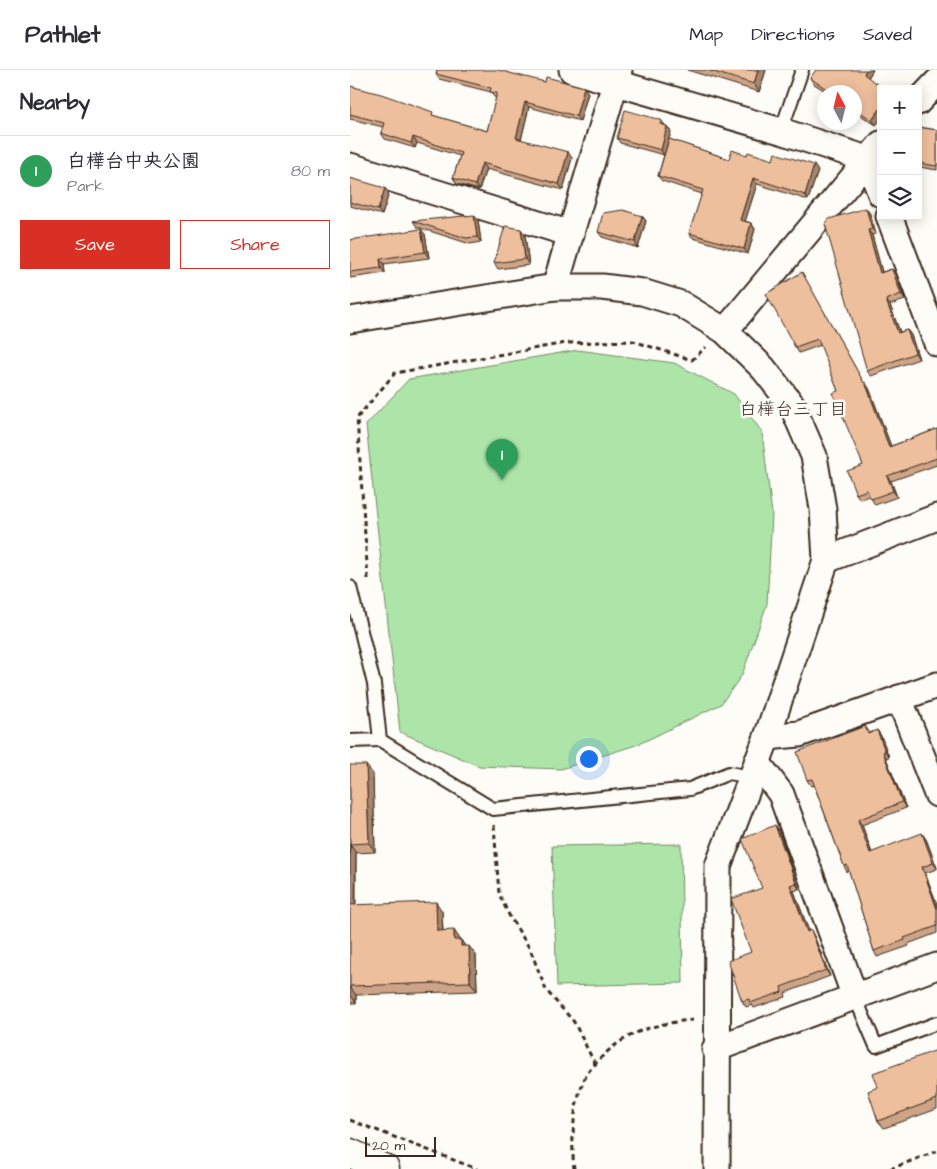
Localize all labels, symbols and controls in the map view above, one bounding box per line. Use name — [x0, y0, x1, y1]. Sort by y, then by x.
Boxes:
text: Pathlet — [25, 18, 101, 52]
text: Map — [689, 22, 723, 47]
text: Directions — [751, 22, 835, 47]
text: Saved — [863, 22, 912, 47]
north arrow — [817, 85, 862, 130]
map controls — [877, 85, 922, 220]
button: + — [877, 85, 922, 130]
text: Nearby — [20, 88, 90, 117]
button: − — [877, 130, 922, 175]
text: 白樺台中央公園 — [67, 148, 200, 175]
text: 1 — [35, 160, 37, 182]
text: 80 m — [291, 160, 330, 182]
text: Park — [67, 175, 104, 197]
button: layers — [877, 175, 922, 220]
button: Save — [20, 220, 170, 269]
button: Share — [180, 220, 330, 269]
district label: 白樺台三丁目 — [739, 397, 847, 422]
pin: 1 — [486, 439, 518, 480]
your location — [576, 746, 602, 772]
scale bar — [365, 1134, 436, 1157]
text: 20 m — [372, 1136, 405, 1156]

